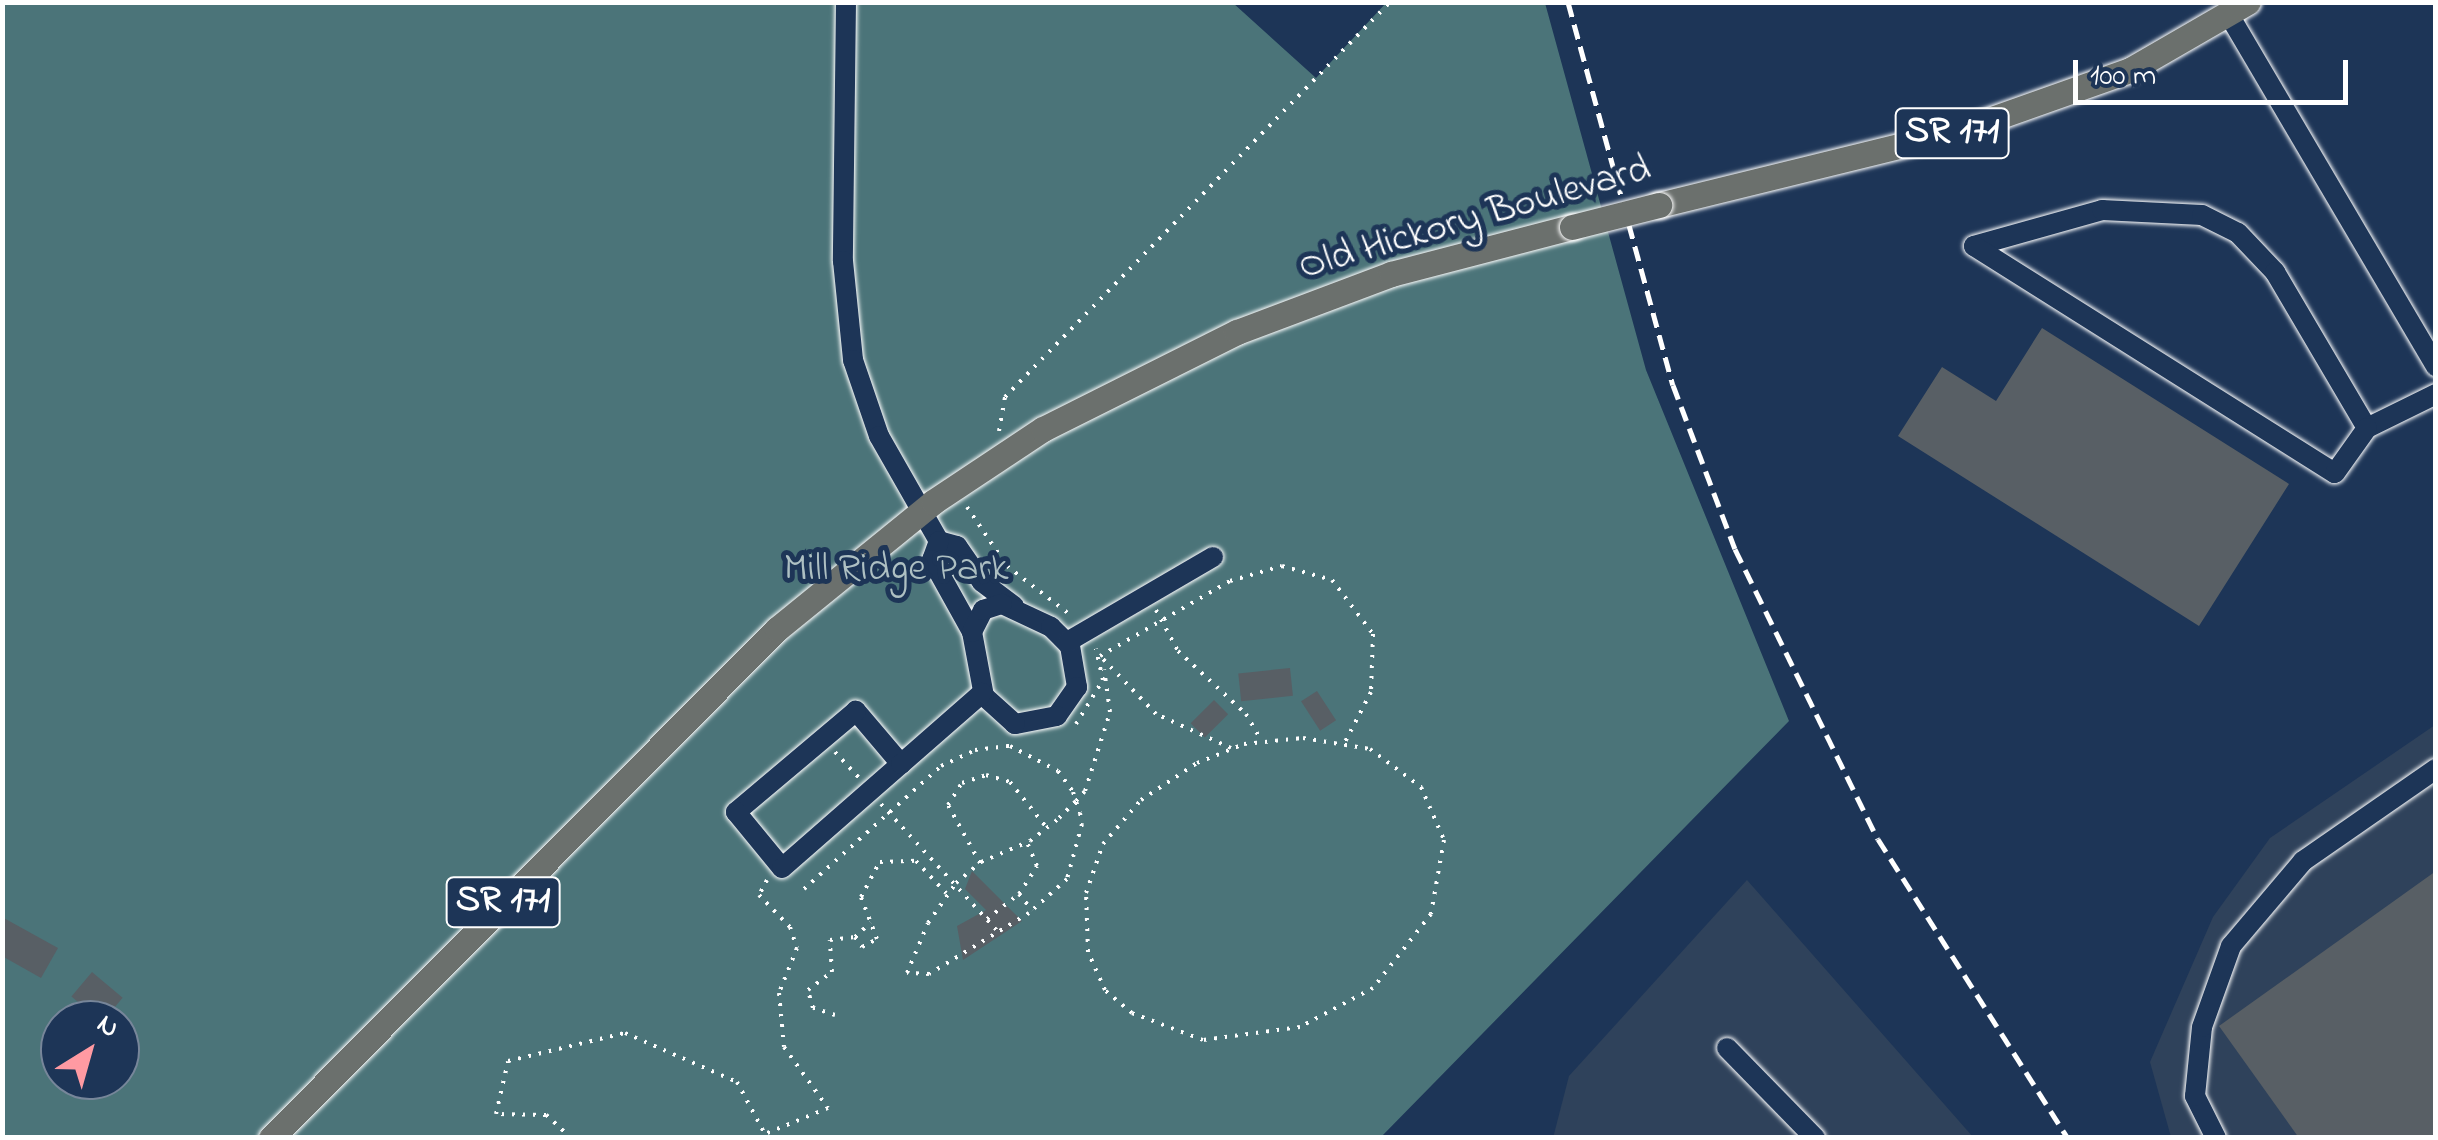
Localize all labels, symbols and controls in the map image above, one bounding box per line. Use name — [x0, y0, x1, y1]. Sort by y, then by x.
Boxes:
scale bar — [2078, 40, 2353, 102]
text: 100 m — [2090, 55, 2156, 99]
road number: SR 171 — [1894, 100, 2010, 166]
street label: Old Hickory Boulevard — [1294, 146, 1656, 292]
park label: Mill Ridge Park — [784, 546, 1008, 594]
road number: SR 171 — [446, 869, 560, 935]
north arrow — [40, 1000, 140, 1100]
text: N — [87, 1005, 127, 1049]

